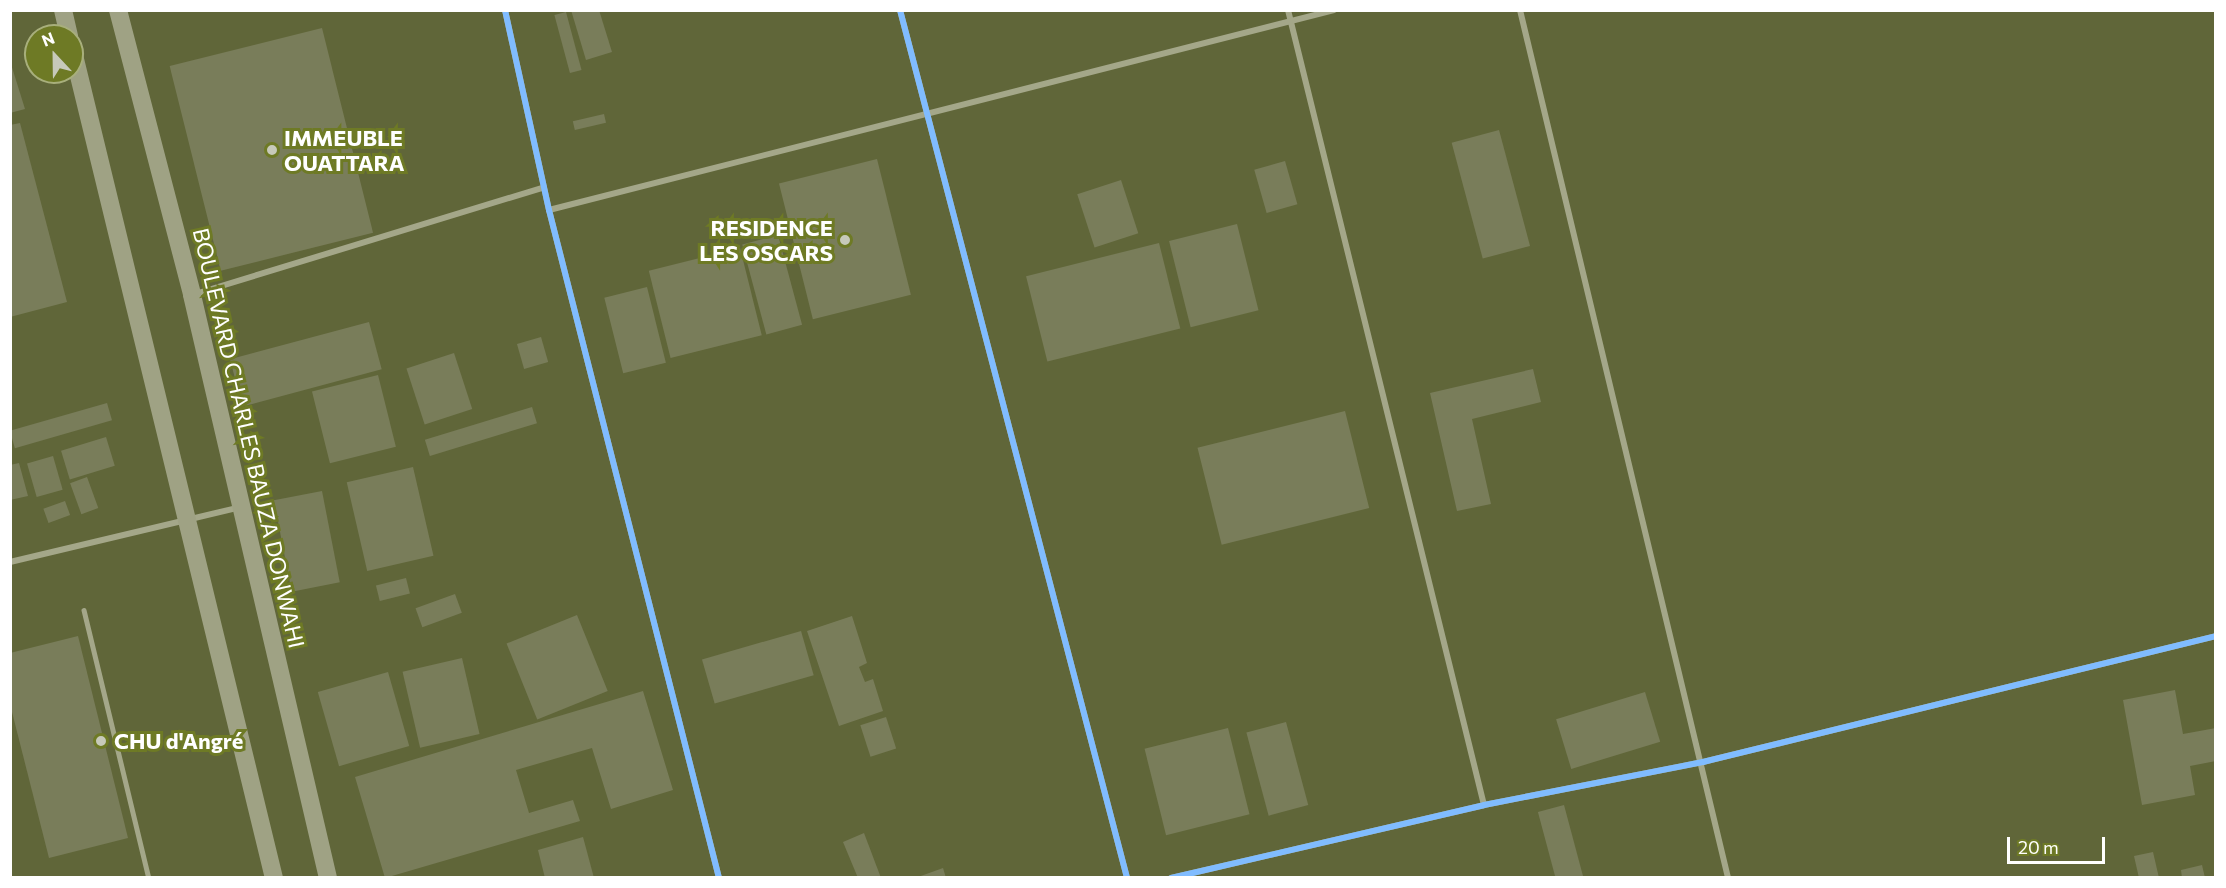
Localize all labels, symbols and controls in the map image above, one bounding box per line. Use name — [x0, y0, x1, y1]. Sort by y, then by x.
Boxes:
north arrow — [24, 24, 84, 84]
text: N — [39, 28, 57, 50]
place label: IMMEUBLE OUATTARA — [284, 124, 405, 176]
marker: IMMEUBLE OUATTARA — [265, 143, 279, 157]
place label: RESIDENCE LES OSCARS — [699, 214, 833, 266]
street label: BOULEVARD CHARLES BAUZA DONWAHI — [188, 225, 310, 651]
marker: RESIDENCE LES OSCARS — [838, 233, 852, 247]
place label: CHU d'Angré — [114, 728, 243, 754]
marker: CHU d'Angré — [92, 732, 110, 750]
scale bar — [2010, 825, 2108, 863]
text: 20 m — [2018, 836, 2059, 858]

